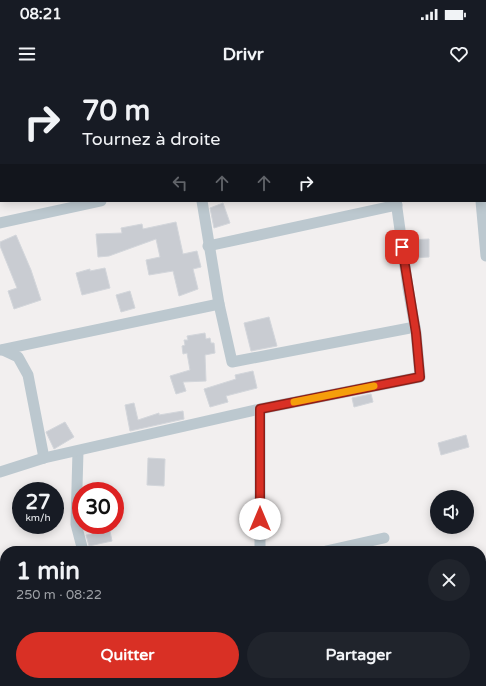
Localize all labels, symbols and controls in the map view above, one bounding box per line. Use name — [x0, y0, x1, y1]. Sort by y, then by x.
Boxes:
text: 08:21 — [20, 5, 62, 23]
icon: menu — [16, 43, 38, 65]
text: Drivr — [222, 43, 264, 65]
icon: heart — [448, 43, 470, 65]
text: 70 m — [82, 94, 150, 128]
icon: right — [16, 96, 68, 148]
text: Tournez à droite — [82, 128, 221, 150]
icon: left — [169, 172, 191, 194]
icon: ahead — [211, 172, 233, 194]
icon: ahead — [253, 172, 275, 194]
icon: right — [295, 172, 317, 194]
pin — [385, 230, 419, 264]
icon: arrive — [391, 236, 413, 258]
speed limit sign: 30 — [72, 482, 124, 534]
map controls — [430, 490, 474, 534]
button: sound — [430, 490, 474, 534]
text: 27 — [25, 491, 51, 515]
position arrow — [239, 498, 281, 540]
text: km/h — [25, 512, 51, 524]
text: 1 min — [16, 557, 80, 586]
button: close — [428, 559, 470, 601]
text: 250 m · 08:22 — [16, 587, 102, 603]
button: Quitter — [16, 632, 239, 678]
button: Partager — [247, 632, 470, 678]

